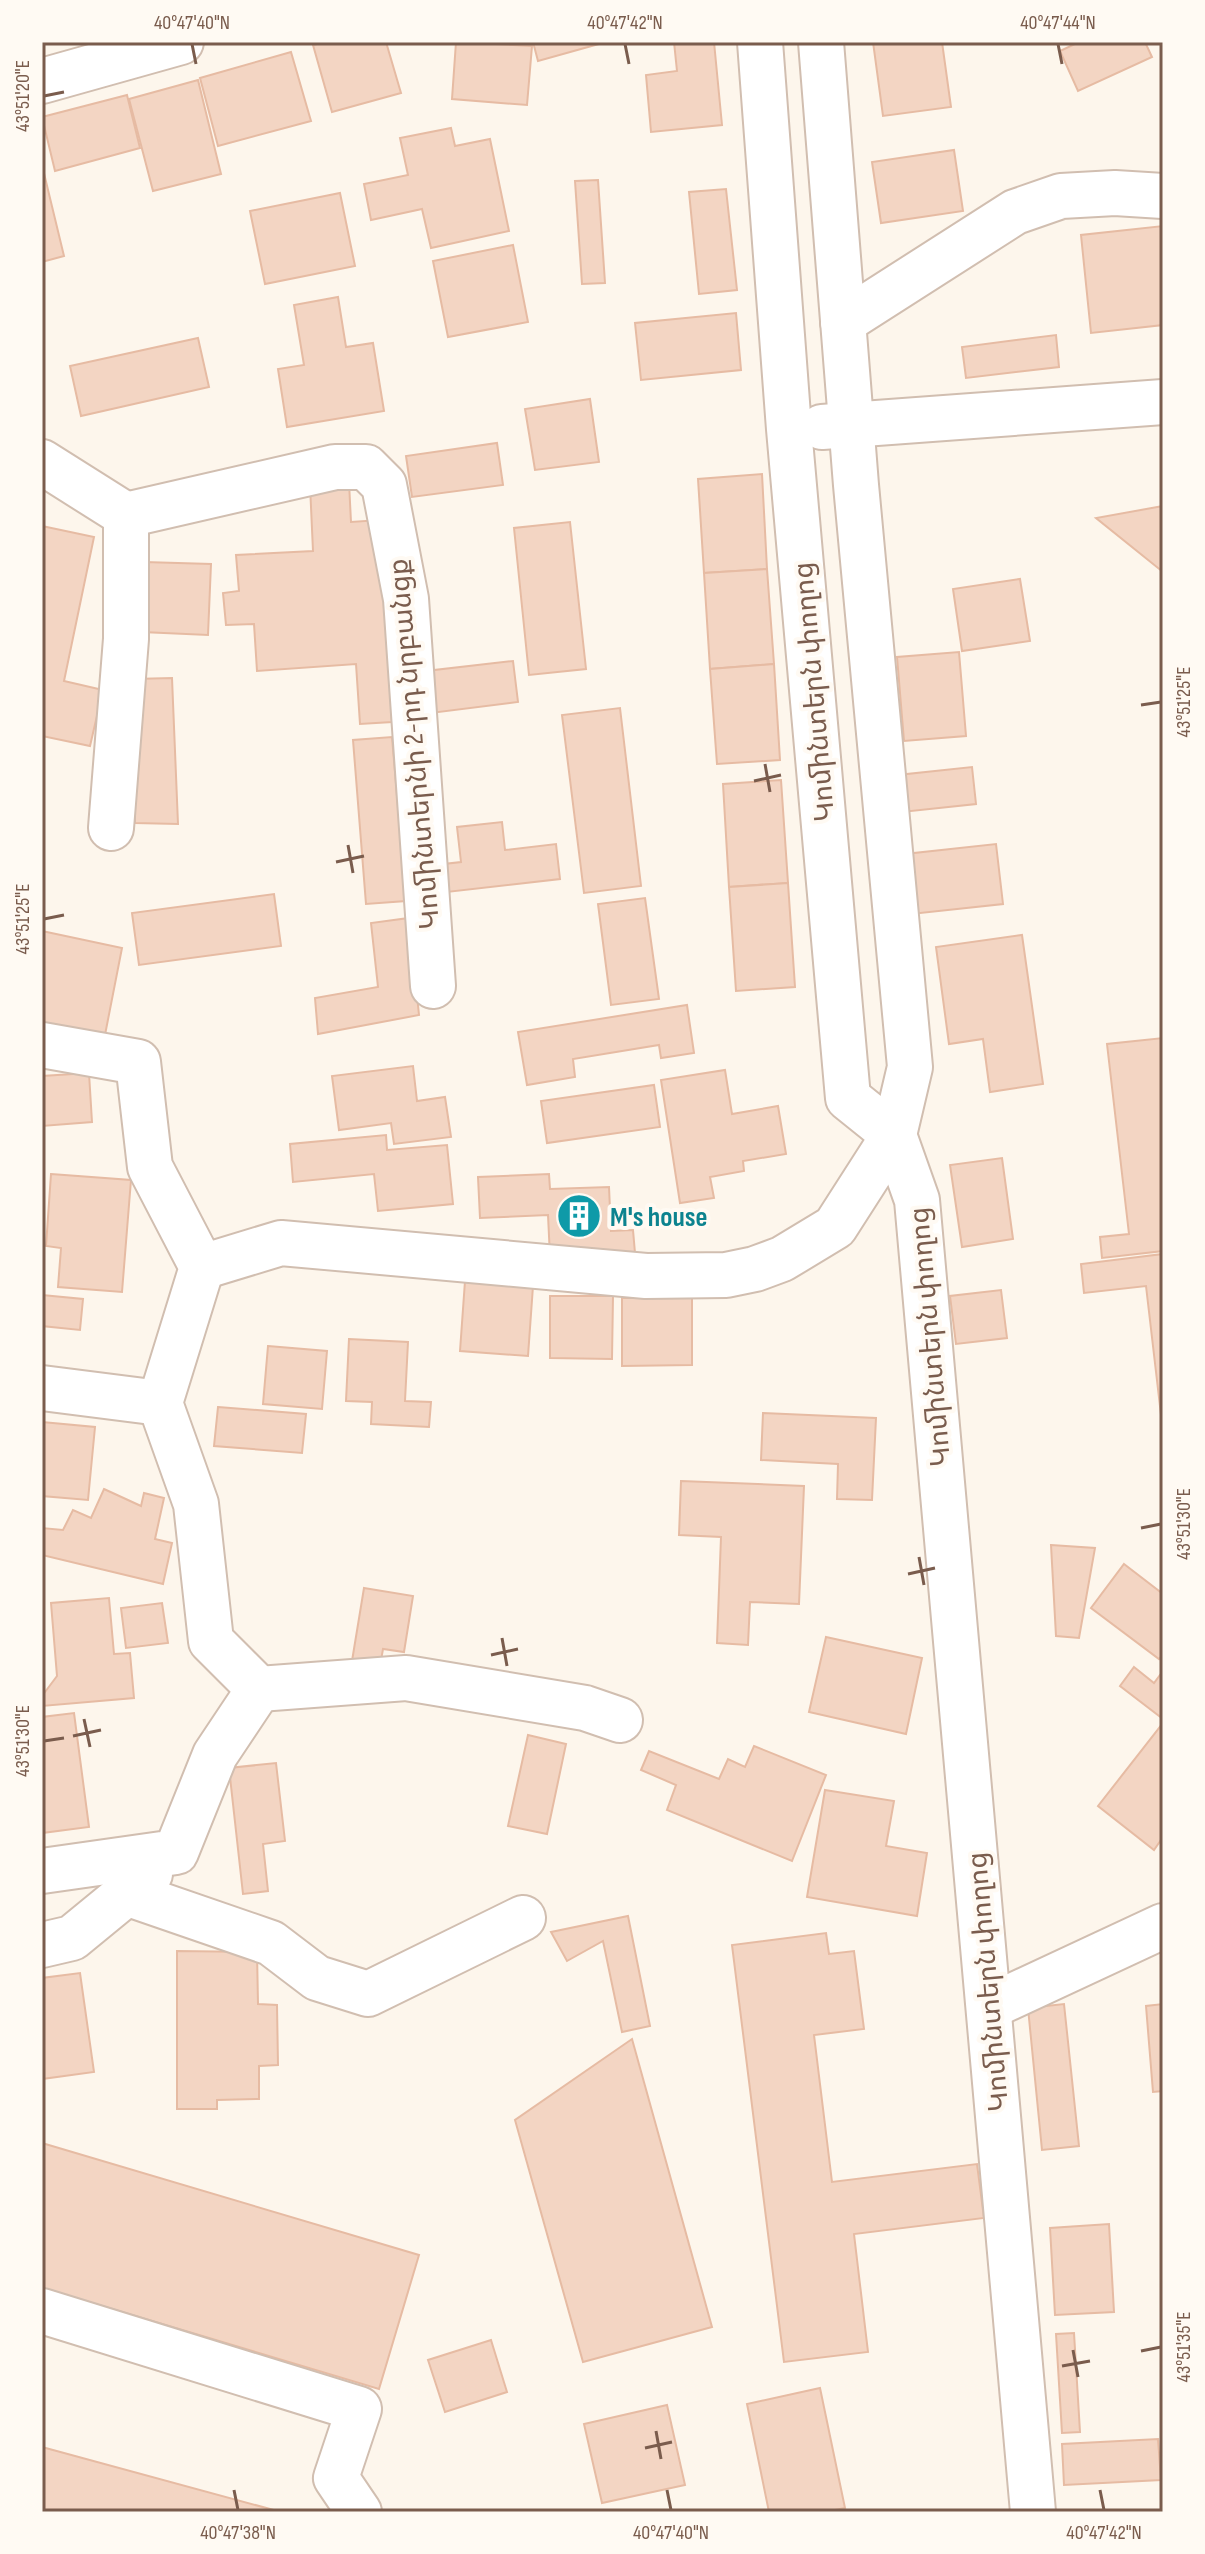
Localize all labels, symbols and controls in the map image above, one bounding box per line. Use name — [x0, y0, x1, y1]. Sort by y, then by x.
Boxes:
text: 40°47'40"N — [154, 11, 230, 35]
text: 40°47'42"N — [587, 11, 663, 35]
text: 40°47'44"N — [1020, 11, 1096, 35]
text: 43°51'20"E — [11, 60, 35, 132]
street label: Կոմինտերնի 2-րդ նրբանցք — [382, 557, 447, 931]
street label: Կոմինտերն փողոց — [787, 561, 842, 823]
text: 43°51'25"E — [1172, 667, 1196, 737]
text: 43°51'25"E — [11, 884, 35, 954]
building icon: M's house — [555, 1192, 603, 1240]
place label: M's house — [610, 1201, 707, 1234]
street label: Կոմինտերն փողոց — [903, 1206, 958, 1468]
text: 43°51'30"E — [1172, 1488, 1196, 1560]
text: 43°51'30"E — [11, 1705, 35, 1777]
street label: Կոմինտերն փողոց — [961, 1851, 1016, 2113]
text: 43°51'35"E — [1172, 2312, 1196, 2383]
text: 40°47'38"N — [200, 2521, 276, 2545]
text: 40°47'40"N — [633, 2521, 709, 2545]
text: 40°47'42"N — [1066, 2521, 1142, 2545]

